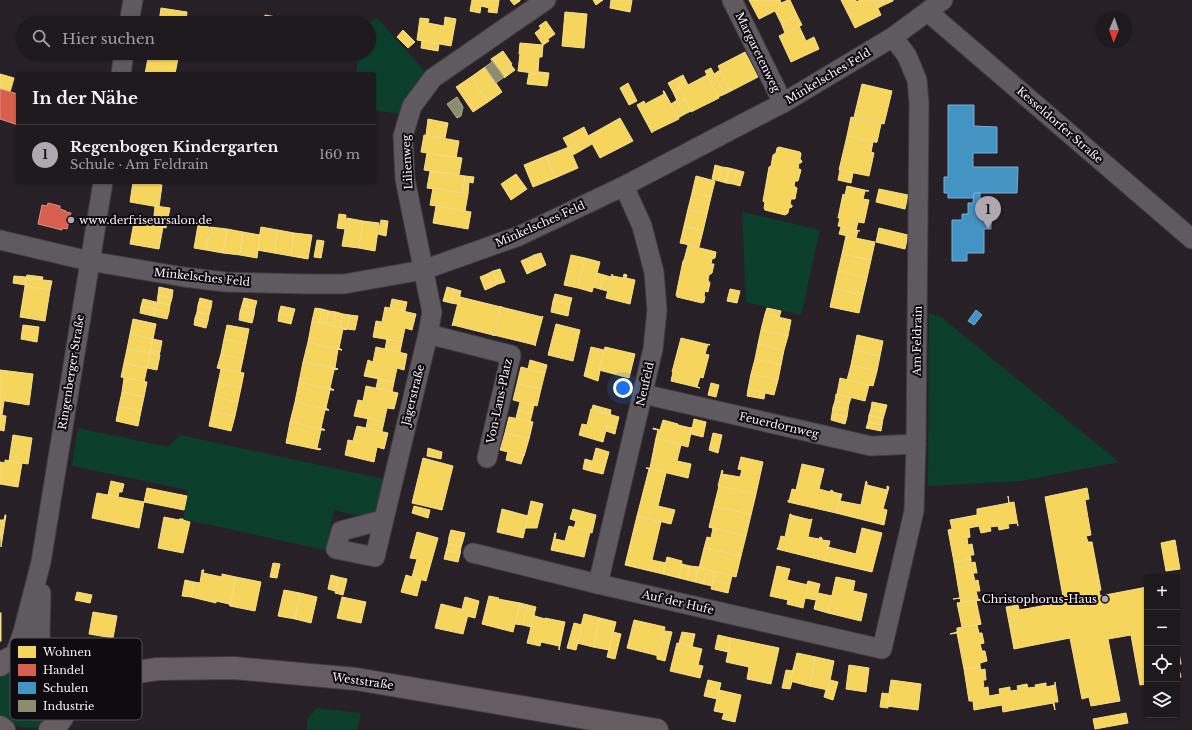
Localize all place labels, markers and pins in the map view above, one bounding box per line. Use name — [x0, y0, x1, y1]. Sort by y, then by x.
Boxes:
pin: 1 — [975, 196, 1001, 229]
place label: www.derfriseursalon.de — [79, 213, 212, 227]
marker: www.derfriseursalon.de — [66, 215, 76, 225]
place label: Christophorus-Haus — [982, 592, 1097, 606]
marker: Christophorus-Haus — [1100, 594, 1110, 604]

